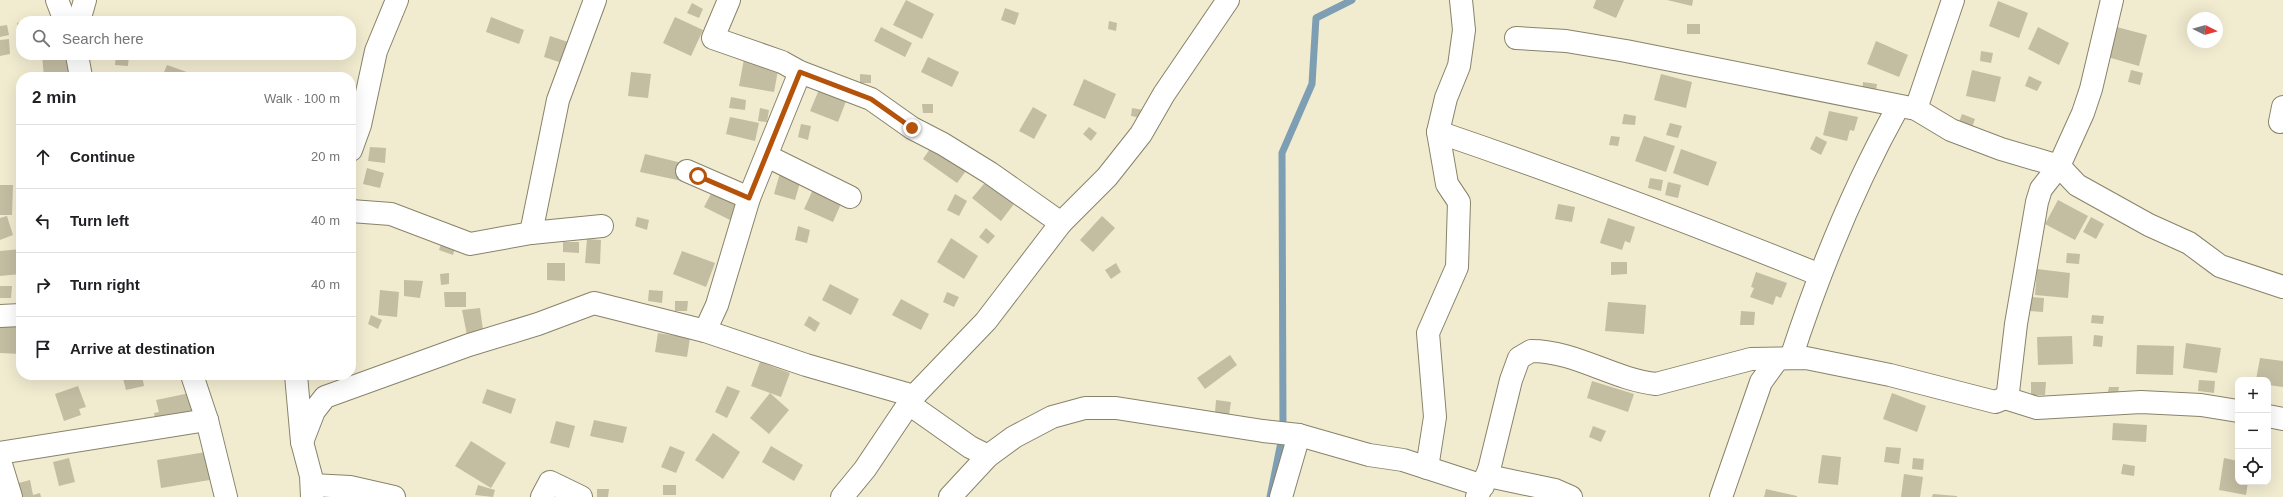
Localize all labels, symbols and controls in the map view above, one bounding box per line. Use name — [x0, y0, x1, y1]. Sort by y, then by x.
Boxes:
north arrow — [2187, 12, 2223, 48]
search box — [16, 16, 356, 60]
icon: search — [30, 27, 52, 49]
text: Search here — [62, 30, 144, 47]
text: 2 min — [32, 88, 76, 107]
text: Walk · 100 m — [264, 91, 340, 106]
route end — [903, 119, 921, 137]
icon: ahead — [32, 146, 54, 168]
text: Continue — [70, 148, 135, 165]
text: 20 m — [311, 149, 340, 164]
route start — [689, 167, 707, 185]
icon: left — [32, 210, 54, 232]
text: Turn left — [70, 212, 129, 229]
text: 40 m — [311, 213, 340, 228]
icon: right — [32, 274, 54, 296]
text: Turn right — [70, 276, 140, 293]
text: 40 m — [311, 277, 340, 292]
icon: arrive — [32, 338, 54, 360]
text: Arrive at destination — [70, 340, 215, 357]
map controls — [2235, 377, 2271, 485]
button: + — [2235, 377, 2271, 413]
button: − — [2235, 413, 2271, 449]
button: locate — [2235, 449, 2271, 485]

